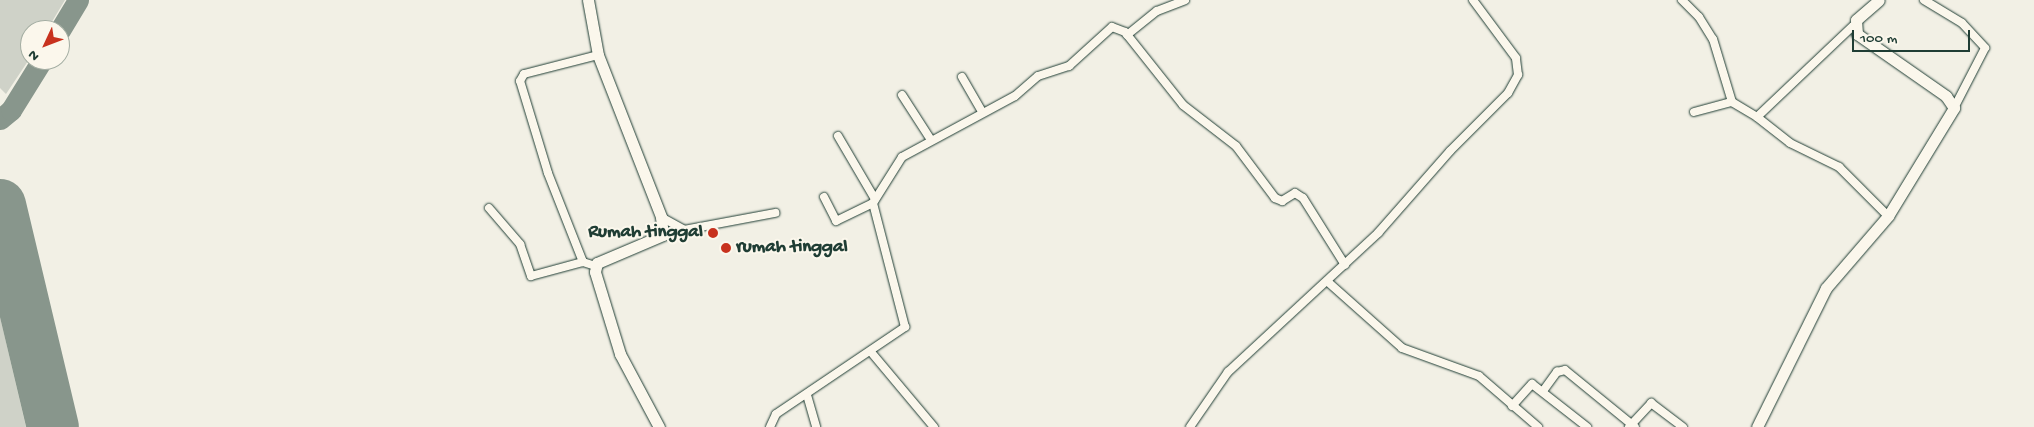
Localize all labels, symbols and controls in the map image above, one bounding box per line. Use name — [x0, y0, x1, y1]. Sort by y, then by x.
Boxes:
north arrow — [20, 20, 70, 70]
scale bar — [1854, 20, 1972, 52]
text: 100 m — [1860, 30, 1897, 48]
text: N — [25, 46, 44, 64]
place label: Rumah tinggal — [588, 222, 703, 244]
marker: Rumah tinggal — [707, 227, 719, 239]
place label: rumah tinggal — [736, 237, 848, 259]
marker: rumah tinggal — [720, 242, 732, 254]

